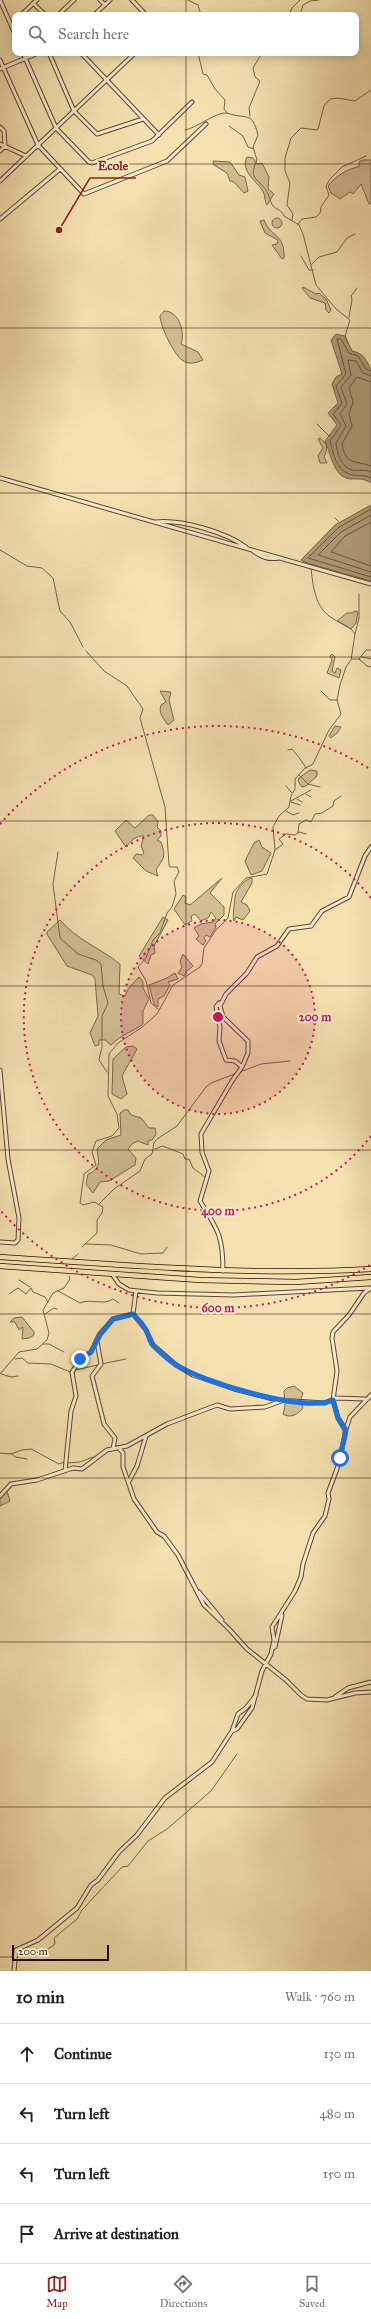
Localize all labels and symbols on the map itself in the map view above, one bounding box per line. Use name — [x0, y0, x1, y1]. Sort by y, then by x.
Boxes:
callout: Ecole — [90, 153, 136, 178]
text: Ecole — [98, 158, 129, 174]
centre of rings — [211, 1010, 225, 1024]
text: 200 m — [299, 1010, 332, 1024]
text: 400 m — [201, 1204, 236, 1219]
text: 600 m — [202, 1301, 235, 1315]
route end — [71, 1350, 89, 1368]
route start — [331, 1449, 349, 1467]
scale bar — [12, 1943, 109, 1962]

